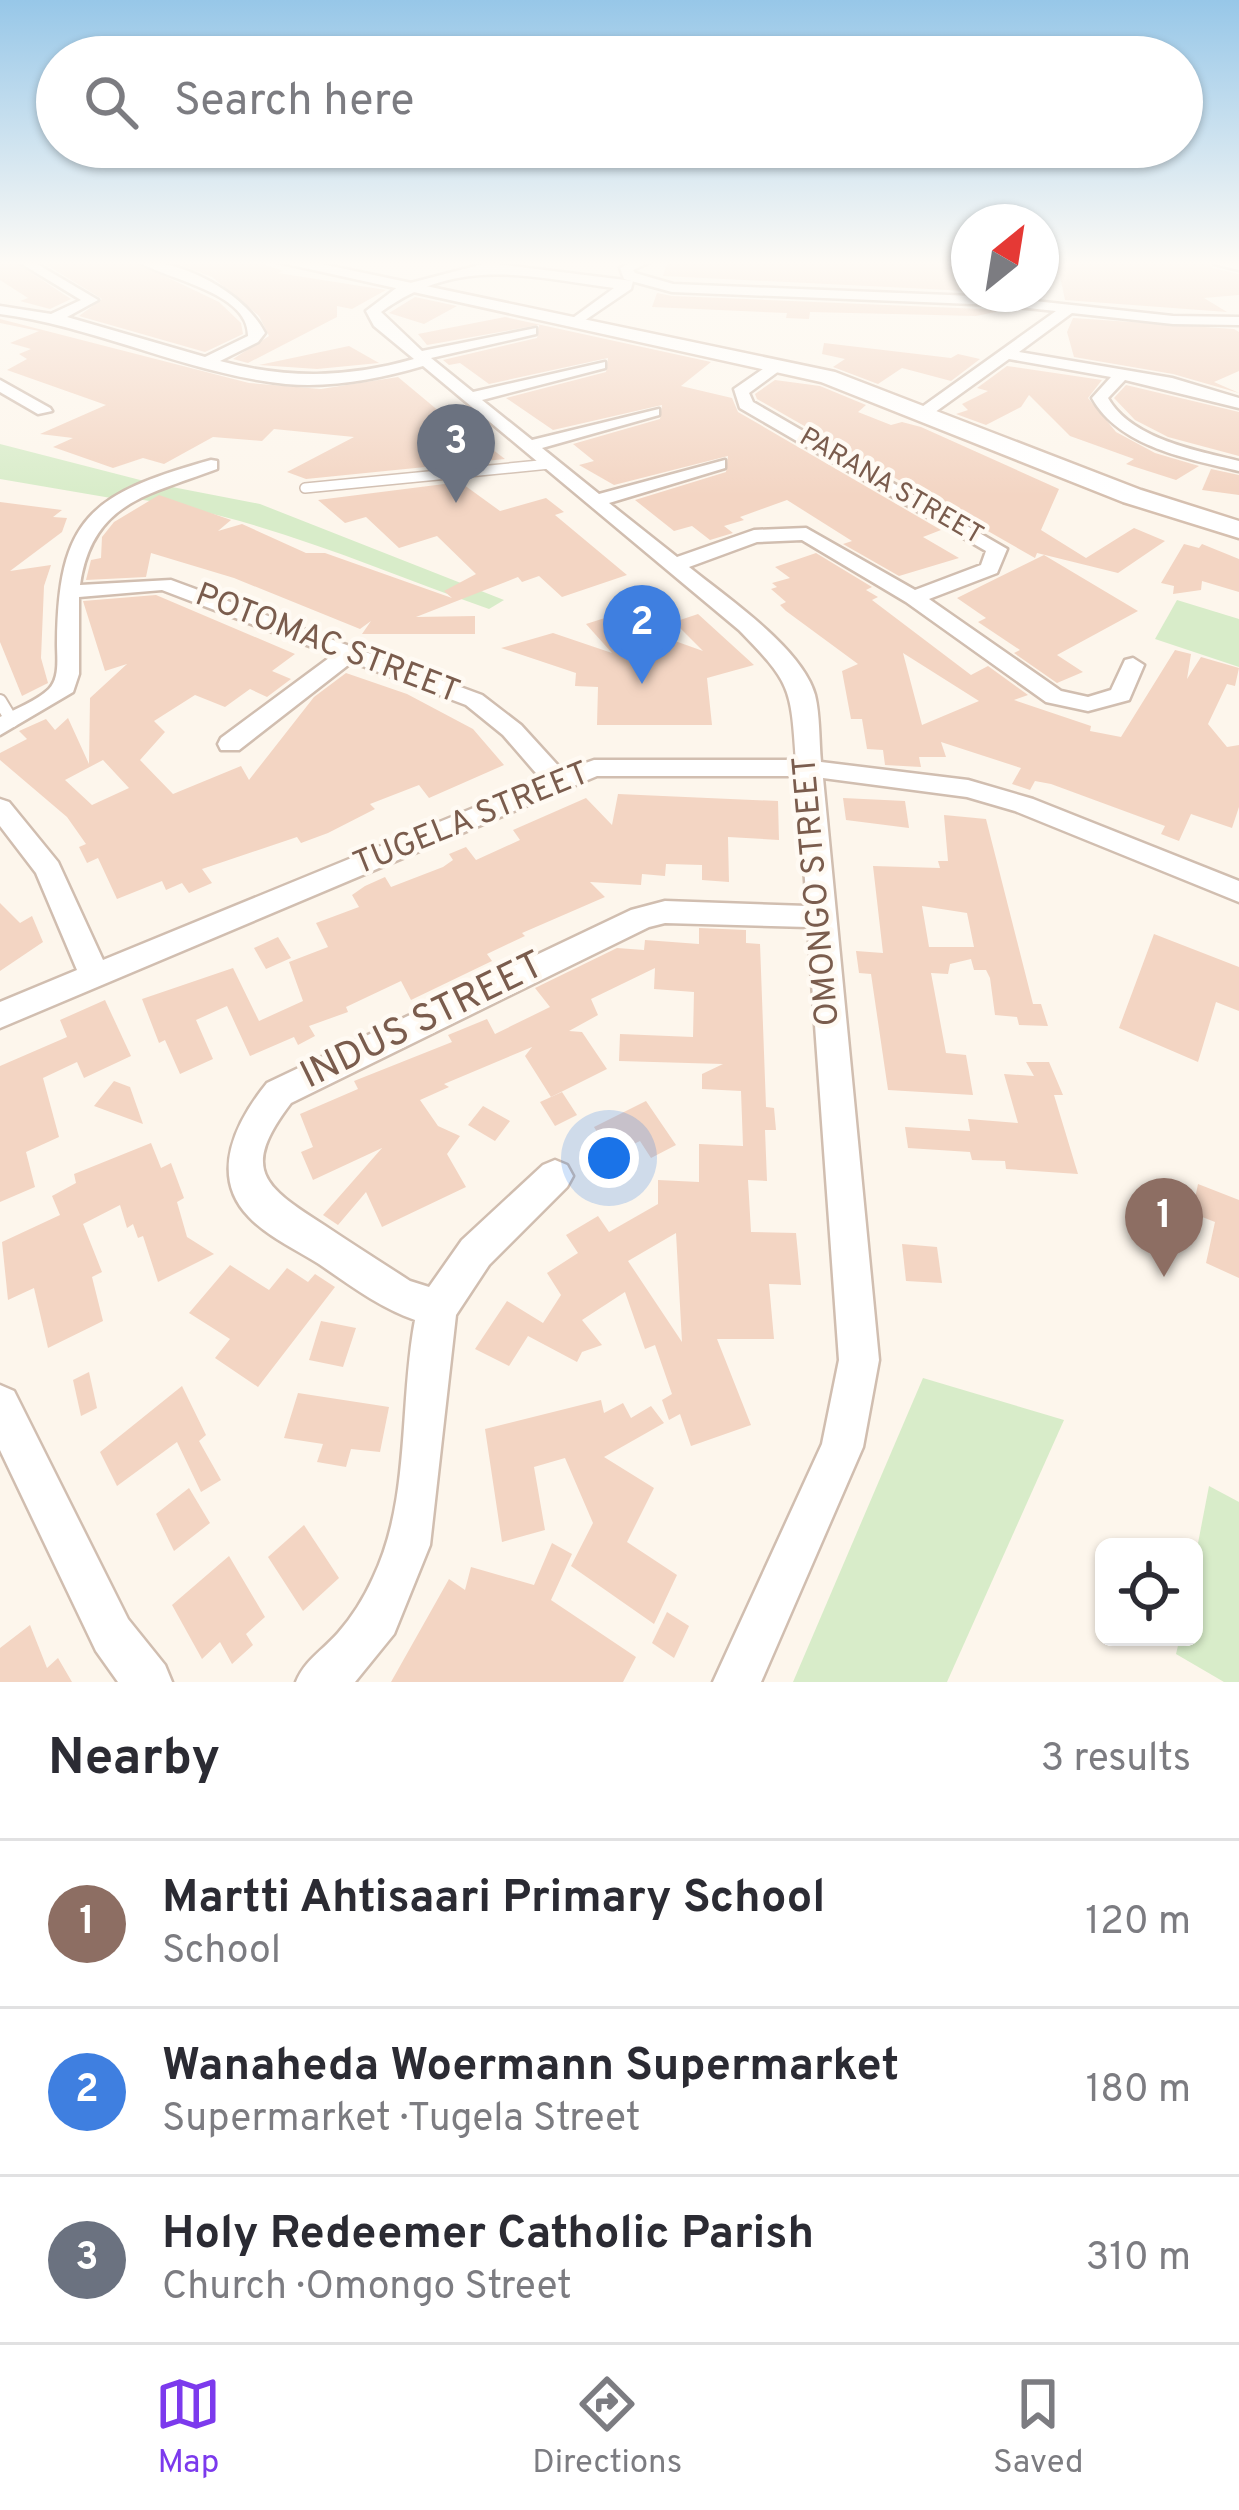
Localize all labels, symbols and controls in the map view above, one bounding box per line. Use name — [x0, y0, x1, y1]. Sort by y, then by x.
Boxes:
search box — [36, 36, 1203, 168]
icon: search — [78, 69, 144, 135]
text: Search here — [174, 74, 414, 131]
north arrow — [951, 204, 1059, 312]
pin: 3 — [417, 404, 495, 503]
street label: PARANA STREET — [793, 421, 989, 553]
street label: POTOMAC STREET — [189, 575, 465, 715]
pin: 2 — [603, 585, 681, 684]
street label: TUGELA STREET — [348, 754, 596, 886]
street label: OMONGO STREET — [785, 754, 851, 1028]
street label: INDUS STREET — [293, 942, 553, 1102]
your location — [579, 1128, 639, 1188]
pin: 1 — [1125, 1178, 1203, 1277]
map controls — [1095, 1538, 1203, 1646]
button: locate — [1095, 1538, 1203, 1646]
text: Nearby — [48, 1728, 220, 1793]
text: 3 results — [1041, 1736, 1191, 1785]
text: Martti Ahtisaari Primary School — [162, 1871, 825, 1928]
text: 1 — [79, 1899, 95, 1948]
text: 120 m — [1085, 1899, 1191, 1948]
text: School — [162, 1928, 281, 1977]
text: Wanaheda Woermann Supermarket — [162, 2039, 899, 2096]
text: 2 — [75, 2067, 99, 2116]
text: 180 m — [1086, 2067, 1191, 2116]
text: Supermarket · Tugela Street — [162, 2096, 640, 2145]
text: Holy Redeemer Catholic Parish — [162, 2207, 814, 2264]
text: 3 — [75, 2235, 99, 2284]
text: 310 m — [1086, 2235, 1191, 2284]
text: Church · Omongo Street — [162, 2264, 572, 2313]
tab: Map — [155, 2371, 221, 2485]
tab: Directions — [532, 2371, 682, 2485]
tab: Saved — [993, 2371, 1084, 2485]

